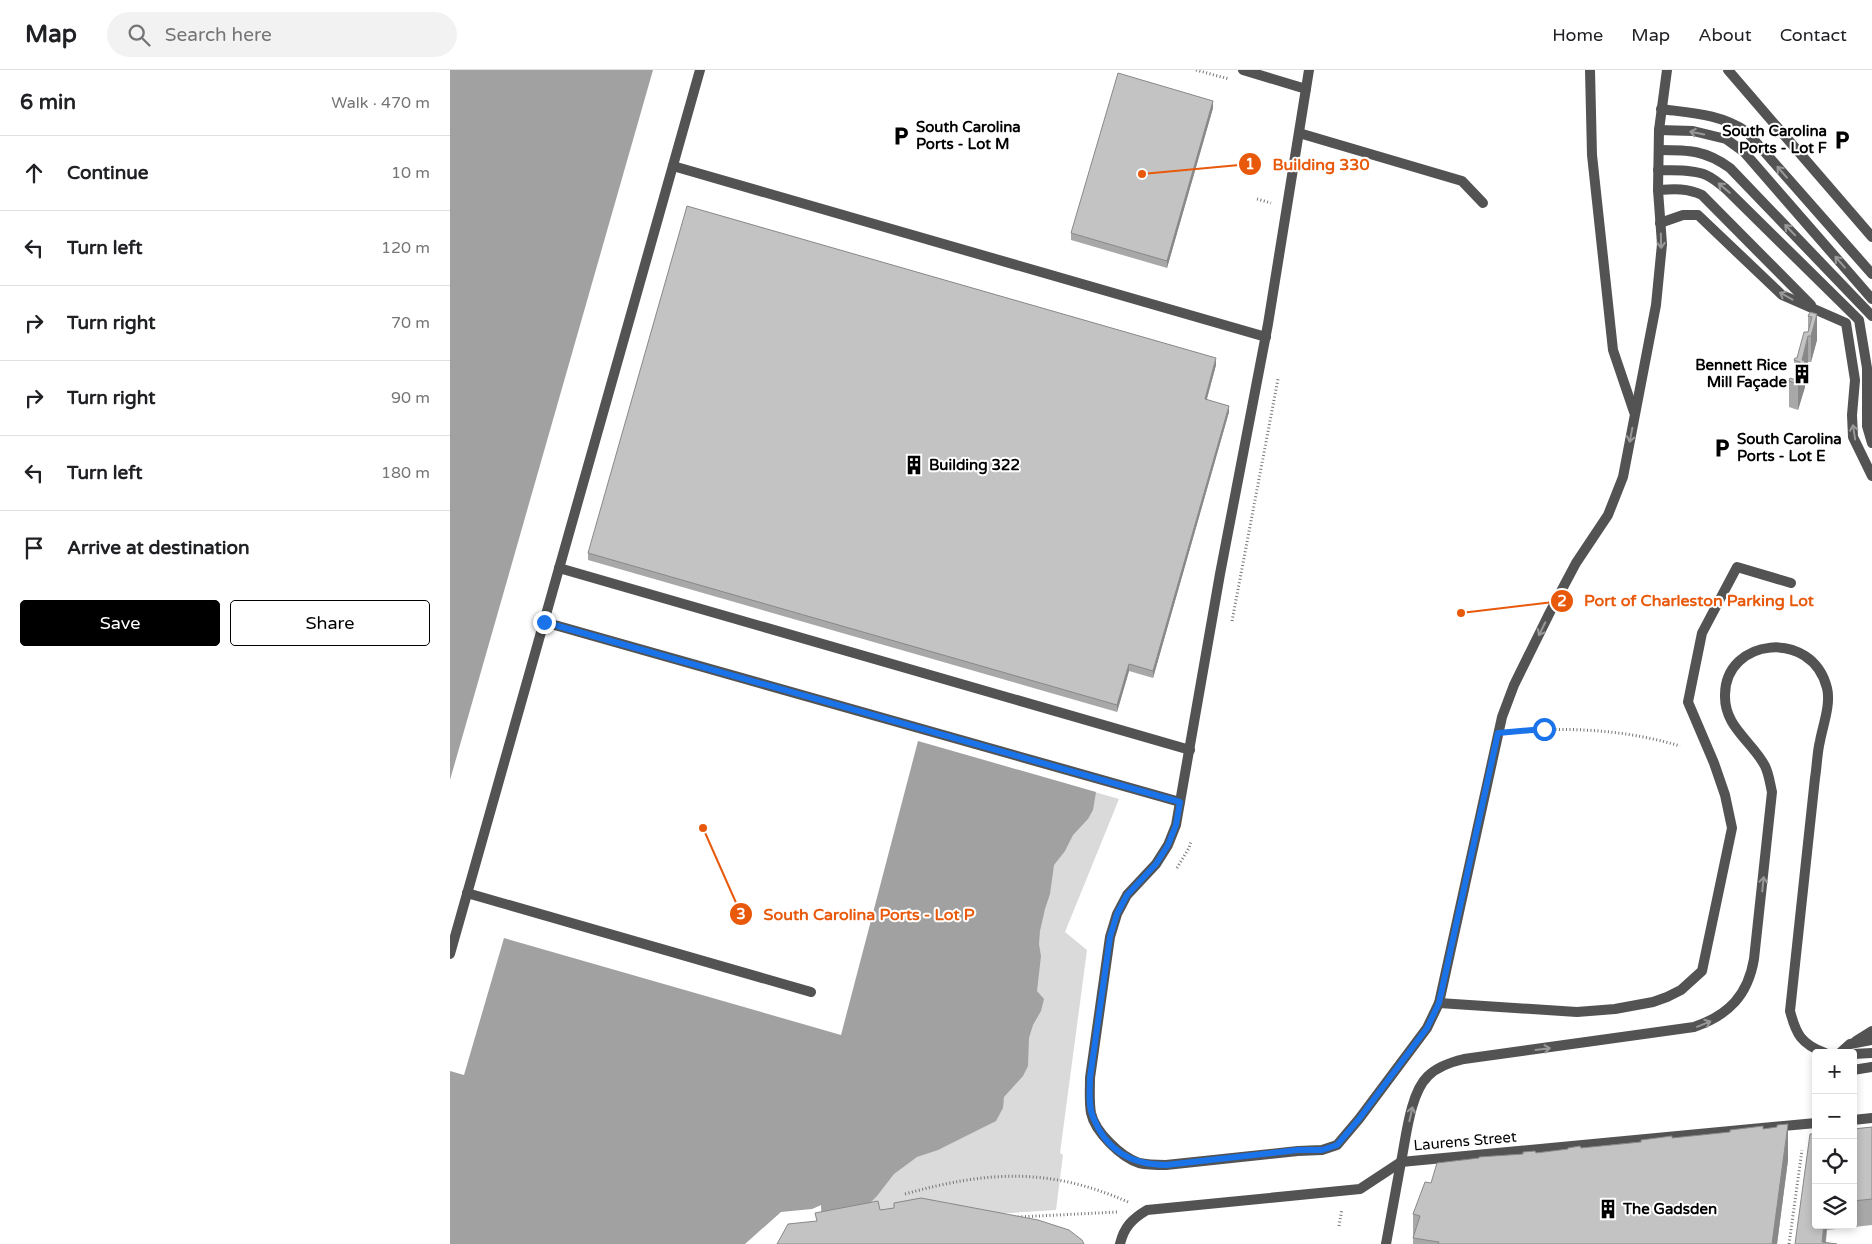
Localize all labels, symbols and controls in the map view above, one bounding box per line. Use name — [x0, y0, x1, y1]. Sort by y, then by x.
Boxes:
search box — [107, 12, 457, 57]
text: Map — [25, 20, 77, 49]
icon: search — [125, 21, 153, 49]
text: Search here — [165, 24, 272, 46]
text: Home — [1552, 24, 1603, 46]
text: Map — [1631, 24, 1670, 46]
text: About — [1698, 24, 1752, 46]
text: Contact — [1780, 24, 1847, 46]
text: 6 min — [20, 90, 76, 115]
text: Walk · 470 m — [331, 93, 430, 113]
place label: South Carolina Ports - Lot M — [916, 118, 1021, 153]
place label: South Carolina Ports - Lot F — [1722, 122, 1827, 157]
parking icon: South Carolina Ports - Lot M — [890, 125, 912, 147]
one-way arrow — [1690, 127, 1706, 137]
parking icon: South Carolina Ports - Lot F — [1831, 129, 1853, 151]
callout: Building 330 — [1238, 148, 1380, 179]
text: 1 — [1245, 155, 1255, 173]
text: Building 330 — [1273, 155, 1369, 175]
icon: ahead — [20, 159, 48, 187]
text: Continue — [67, 162, 149, 184]
text: 10 m — [391, 163, 430, 183]
one-way arrow — [1776, 166, 1788, 179]
one-way arrow — [1718, 183, 1731, 194]
one-way arrow — [1784, 224, 1796, 237]
one-way arrow — [1656, 232, 1666, 248]
icon: left — [20, 234, 48, 262]
text: Turn left — [67, 237, 143, 259]
text: 120 m — [381, 238, 430, 258]
one-way arrow — [1835, 256, 1846, 269]
one-way arrow — [1779, 291, 1794, 300]
icon: right — [20, 309, 48, 337]
text: Turn right — [67, 312, 155, 334]
text: 70 m — [391, 313, 430, 333]
place label: Bennett Rice Mill Façade — [1695, 356, 1787, 392]
building icon: Bennett Rice Mill Façade — [1791, 363, 1813, 385]
icon: right — [20, 384, 48, 412]
text: Turn right — [67, 387, 155, 409]
text: 90 m — [391, 388, 430, 408]
one-way arrow — [1848, 424, 1858, 440]
one-way arrow — [1626, 427, 1635, 443]
place label: South Carolina Ports - Lot E — [1737, 430, 1842, 465]
parking icon: South Carolina Ports - Lot E — [1711, 437, 1733, 459]
building icon: Building 322 — [903, 454, 925, 476]
place label: Building 322 — [929, 456, 1020, 475]
icon: left — [20, 459, 48, 487]
text: Turn left — [67, 462, 143, 484]
text: 180 m — [381, 463, 430, 483]
icon: arrive — [20, 534, 48, 562]
text: Arrive at destination — [67, 537, 250, 559]
callout: Port of Charleston Parking Lot — [1549, 585, 1824, 616]
text: Port of Charleston Parking Lot — [1584, 591, 1815, 611]
text: 2 — [1557, 592, 1567, 610]
button: Save — [20, 600, 220, 646]
button: Share — [230, 600, 430, 646]
route end — [533, 611, 556, 634]
one-way arrow — [1537, 621, 1546, 636]
route start — [1533, 718, 1556, 741]
one-way arrow — [1758, 876, 1768, 892]
callout: South Carolina Ports - Lot P — [729, 899, 985, 930]
text: 3 — [736, 905, 746, 923]
text: South Carolina Ports - Lot P — [764, 905, 975, 925]
one-way arrow — [1696, 1018, 1711, 1028]
one-way arrow — [1535, 1044, 1551, 1054]
map controls — [1812, 1049, 1857, 1229]
button: + — [1812, 1049, 1857, 1094]
button: − — [1812, 1094, 1857, 1139]
one-way arrow — [1407, 1106, 1416, 1122]
street label: Laurens Street — [1413, 1128, 1517, 1154]
button: locate — [1812, 1139, 1857, 1184]
button: layers — [1812, 1184, 1857, 1229]
building icon: The Gadsden — [1597, 1198, 1619, 1220]
place label: The Gadsden — [1622, 1200, 1717, 1218]

